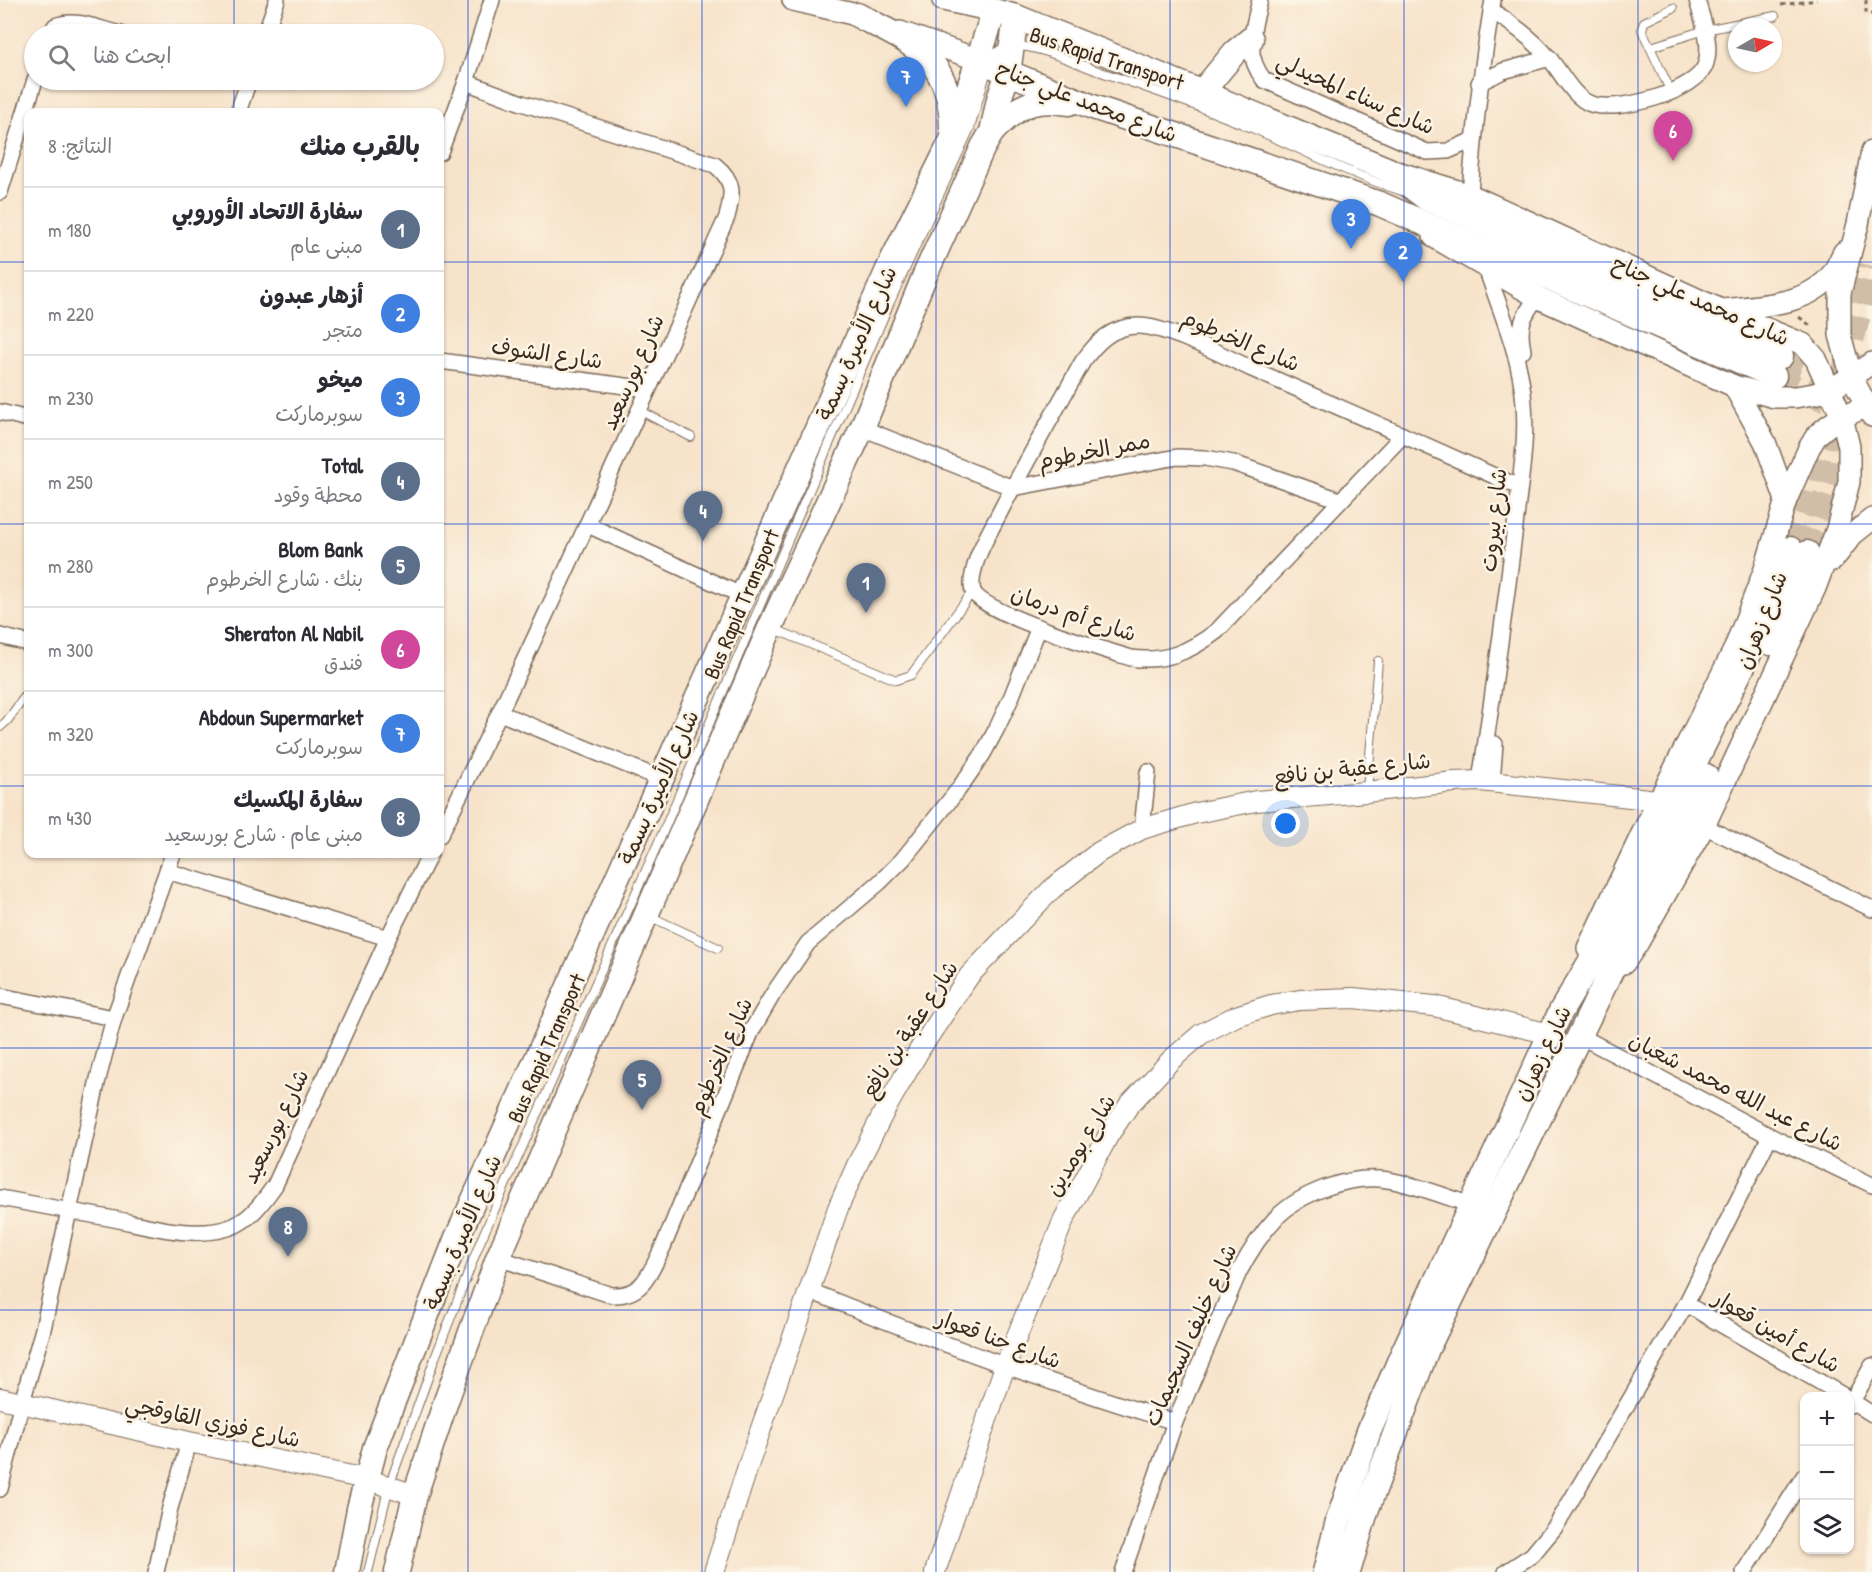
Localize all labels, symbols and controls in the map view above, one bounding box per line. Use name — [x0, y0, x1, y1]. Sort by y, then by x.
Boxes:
north arrow — [1728, 18, 1782, 72]
street label: Bus Rapid Transport — [1026, 19, 1188, 97]
search box — [24, 24, 444, 90]
text: ابحث هنا — [93, 40, 172, 70]
icon: search — [45, 41, 78, 74]
street label: شارع سناء المحيدلي — [1270, 45, 1440, 146]
street label: شارع محمد علي جناح — [991, 53, 1182, 154]
pin: 7 — [886, 57, 926, 107]
pin: 6 — [1654, 112, 1692, 161]
text: بالقرب منك — [300, 128, 420, 163]
text: النتائج: 8 — [48, 132, 112, 159]
text: سفارة الاتحاد الأوروبي — [172, 196, 363, 226]
pin: 3 — [1332, 200, 1370, 249]
text: 180 m — [48, 216, 91, 243]
text: 1 — [397, 216, 404, 243]
text: مبنى عام — [290, 232, 363, 259]
pin: 2 — [1384, 232, 1422, 282]
street label: شارع محمد علي جناح — [1606, 247, 1794, 357]
street label: شارع الأميرة بسمة — [809, 261, 904, 425]
text: أزهار عبدون — [259, 280, 363, 310]
text: 220 m — [48, 300, 94, 327]
text: 2 — [396, 300, 405, 327]
street label: شارع الخرطوم — [1176, 302, 1305, 381]
street label: شارع بورسعيد — [593, 309, 672, 435]
text: متجر — [324, 316, 363, 343]
street label: شارع الشوف — [489, 330, 605, 377]
text: ميخو — [318, 364, 363, 394]
text: 230 m — [48, 384, 94, 411]
text: 3 — [396, 384, 405, 411]
text: سوبرماركت — [275, 400, 363, 427]
street label: ممر الخرطوم — [1035, 424, 1153, 479]
text: Total — [322, 450, 363, 480]
street label: شارع بيروت — [1473, 467, 1514, 574]
text: 250 m — [48, 468, 93, 495]
text: 4 — [397, 468, 404, 495]
text: محطة وقود — [274, 481, 363, 508]
pin: 4 — [684, 492, 722, 541]
street label: Bus Rapid Transport — [696, 524, 786, 684]
text: Blom Bank — [278, 534, 363, 564]
text: 280 m — [48, 552, 93, 579]
text: 5 — [396, 552, 405, 579]
pin: 1 — [846, 564, 886, 613]
text: بنك · شارع الخرطوم — [206, 565, 363, 592]
street label: شارع زهران — [1728, 567, 1795, 674]
street label: شارع أم درمان — [1007, 578, 1141, 650]
text: Sheraton Al Nabil — [225, 618, 363, 648]
text: 300 m — [48, 636, 93, 663]
text: 6 — [397, 636, 405, 663]
text: فندق — [324, 649, 363, 676]
text: Abdoun Supermarket — [199, 702, 363, 732]
street label: شارع الأميرة بسمة — [611, 705, 706, 869]
text: 320 m — [48, 720, 94, 747]
text: 7 — [396, 720, 405, 747]
text: سوبرماركت — [275, 733, 363, 760]
street label: شارع عقبة بن نافع — [1272, 745, 1432, 793]
text: سفارة المكسيك — [234, 784, 363, 814]
text: 430 m — [48, 804, 92, 831]
text: 8 — [396, 804, 405, 831]
your location — [1271, 809, 1300, 838]
text: مبنى عام · شارع بورسعيد — [164, 820, 363, 847]
street label: شارع عقبة بن نافع — [853, 955, 966, 1105]
street label: Bus Rapid Transport — [500, 968, 592, 1127]
street label: شارع الخرطوم — [681, 993, 762, 1121]
street label: شارع زهران — [1506, 1000, 1579, 1106]
street label: شارع عبد الله محمد شعبان — [1624, 1024, 1848, 1159]
pin: 5 — [622, 1060, 662, 1110]
street label: شارع بورسعيد — [234, 1064, 317, 1189]
street label: شارع بومدين — [1038, 1088, 1123, 1202]
street label: شارع الأميرة بسمة — [416, 1150, 509, 1315]
pin: 8 — [268, 1208, 308, 1257]
street label: شارع خليف السحيمات — [1136, 1239, 1245, 1431]
street label: شارع أمين قعوار — [1706, 1281, 1846, 1380]
street label: شارع حنا قعوار — [930, 1302, 1065, 1376]
street label: شارع فوزي القاوقجي — [122, 1388, 303, 1459]
map controls — [1800, 1392, 1854, 1554]
button: + — [1800, 1392, 1854, 1446]
button: − — [1800, 1446, 1854, 1500]
button: layers — [1800, 1500, 1854, 1554]

